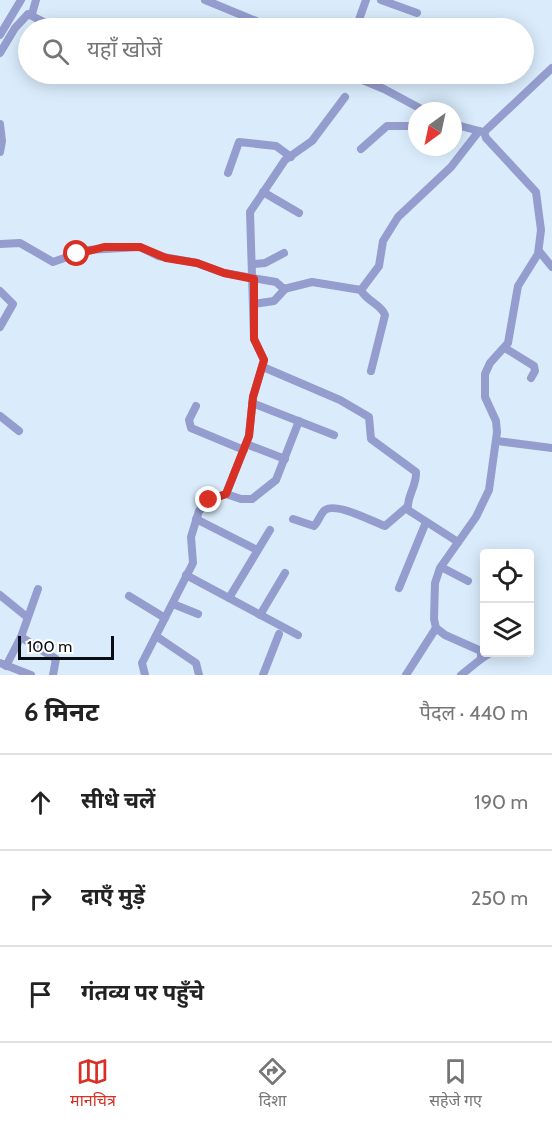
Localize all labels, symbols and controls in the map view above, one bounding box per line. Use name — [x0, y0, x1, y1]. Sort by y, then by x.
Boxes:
search box — [18, 18, 534, 84]
icon: search — [39, 35, 72, 68]
text: यहाँ खोजें — [87, 36, 162, 63]
north arrow — [408, 102, 462, 156]
route start — [63, 240, 89, 266]
route end — [195, 486, 221, 512]
map controls — [480, 549, 534, 657]
button: locate — [480, 549, 534, 603]
button: layers — [480, 603, 534, 657]
scale bar — [18, 633, 114, 660]
text: 100 m — [27, 637, 72, 656]
text: 6 मिनट — [24, 696, 99, 728]
text: पैदल · 440 m — [420, 701, 528, 725]
icon: ahead — [24, 786, 57, 819]
text: सीधे चलें — [81, 787, 155, 814]
text: 190 m — [474, 790, 528, 814]
icon: right — [24, 882, 57, 915]
text: दाएँ मुड़ें — [81, 883, 145, 910]
text: 250 m — [471, 886, 528, 910]
icon: arrive — [24, 978, 57, 1011]
text: गंतव्य पर पहुँचे — [81, 979, 204, 1006]
tab: मानचित्र — [70, 1055, 116, 1113]
tab: दिशा — [256, 1055, 289, 1113]
tab: सहेजे गए — [429, 1055, 482, 1113]

